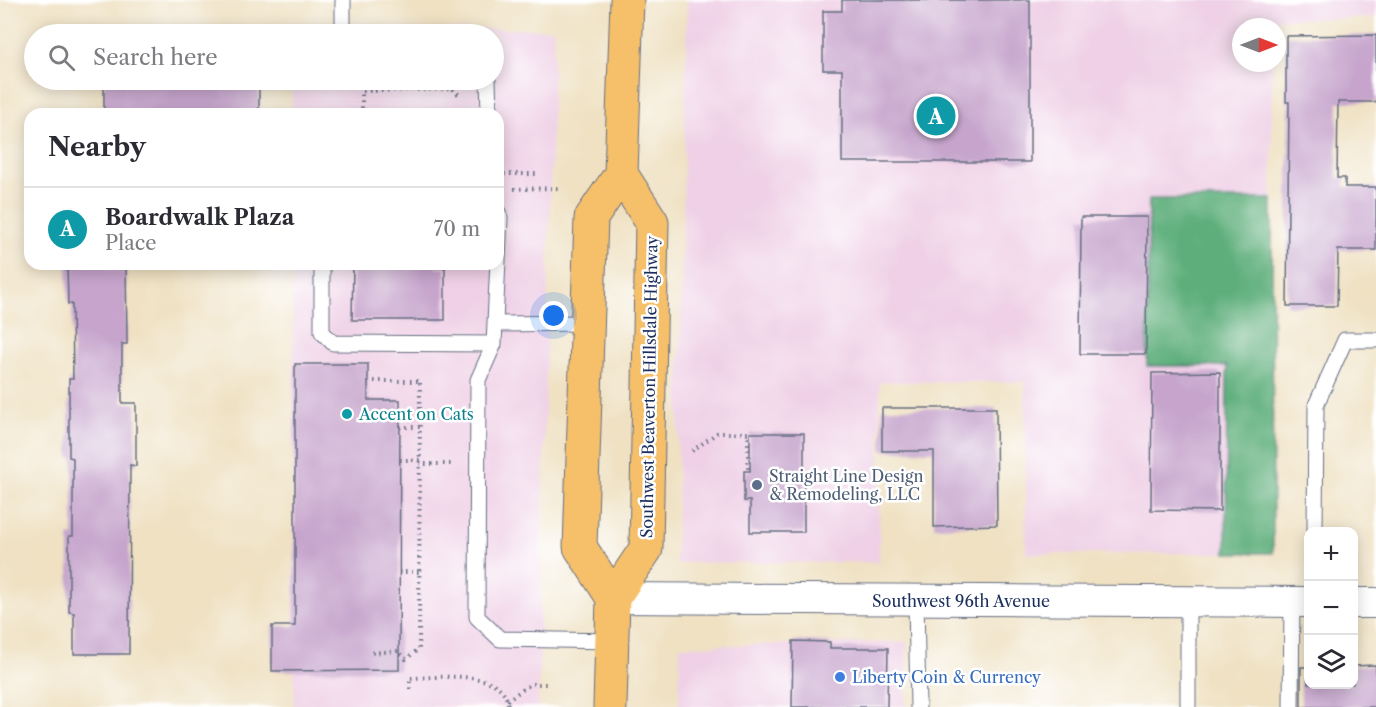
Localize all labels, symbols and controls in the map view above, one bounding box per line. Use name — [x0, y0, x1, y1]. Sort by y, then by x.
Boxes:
north arrow — [1232, 18, 1286, 72]
search box — [24, 24, 504, 90]
icon: search — [45, 41, 78, 74]
text: Search here — [93, 44, 218, 71]
pin: A — [916, 94, 956, 138]
text: Nearby — [48, 131, 146, 163]
text: Boardwalk Plaza — [105, 204, 294, 231]
text: A — [60, 217, 75, 241]
text: 70 m — [434, 217, 480, 241]
text: Place — [105, 231, 156, 255]
street label: Southwest Beaverton Hillsdale Highway — [636, 235, 662, 538]
your location — [539, 301, 568, 330]
place label: Accent on Cats — [358, 404, 474, 424]
marker: Accent on Cats — [340, 407, 354, 421]
place label: Straight Line Design & Remodeling, LLC — [769, 466, 923, 504]
marker: Straight Line Design & Remodeling, LLC — [750, 478, 764, 492]
map controls — [1304, 527, 1358, 689]
button: + — [1304, 527, 1358, 581]
button: − — [1304, 581, 1358, 635]
street label: Southwest 96th Avenue — [872, 591, 1050, 611]
button: layers — [1304, 635, 1358, 689]
place label: Liberty Coin & Currency — [852, 667, 1042, 687]
marker: Liberty Coin & Currency — [833, 670, 847, 684]

